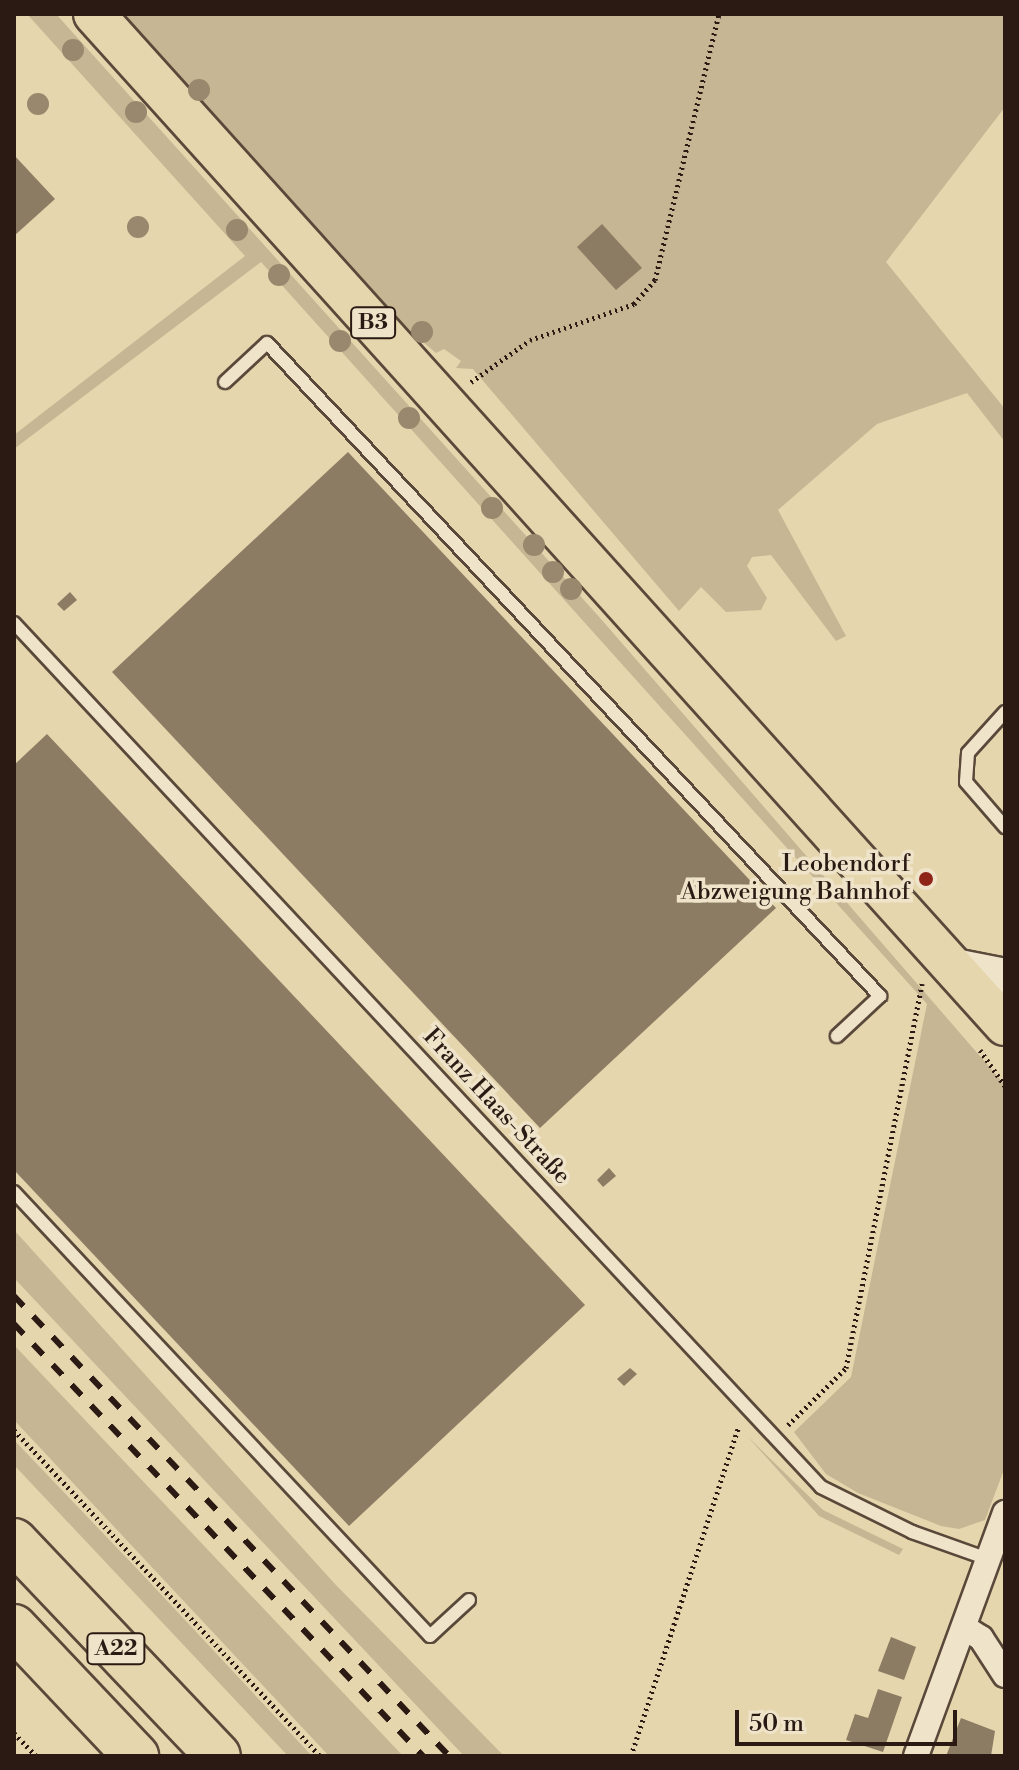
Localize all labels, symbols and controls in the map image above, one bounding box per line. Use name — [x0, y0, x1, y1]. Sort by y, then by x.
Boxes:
road number: B3 — [349, 305, 397, 341]
place label: Leobendorf Abzweigung Bahnhof — [681, 851, 910, 907]
marker: Leobendorf Abzweigung Bahnhof — [917, 870, 935, 888]
street label: Franz Haas-Straße — [416, 1023, 576, 1191]
road number: A22 — [86, 1631, 146, 1667]
scale bar — [739, 1694, 961, 1744]
text: 50 m — [749, 1709, 804, 1739]

